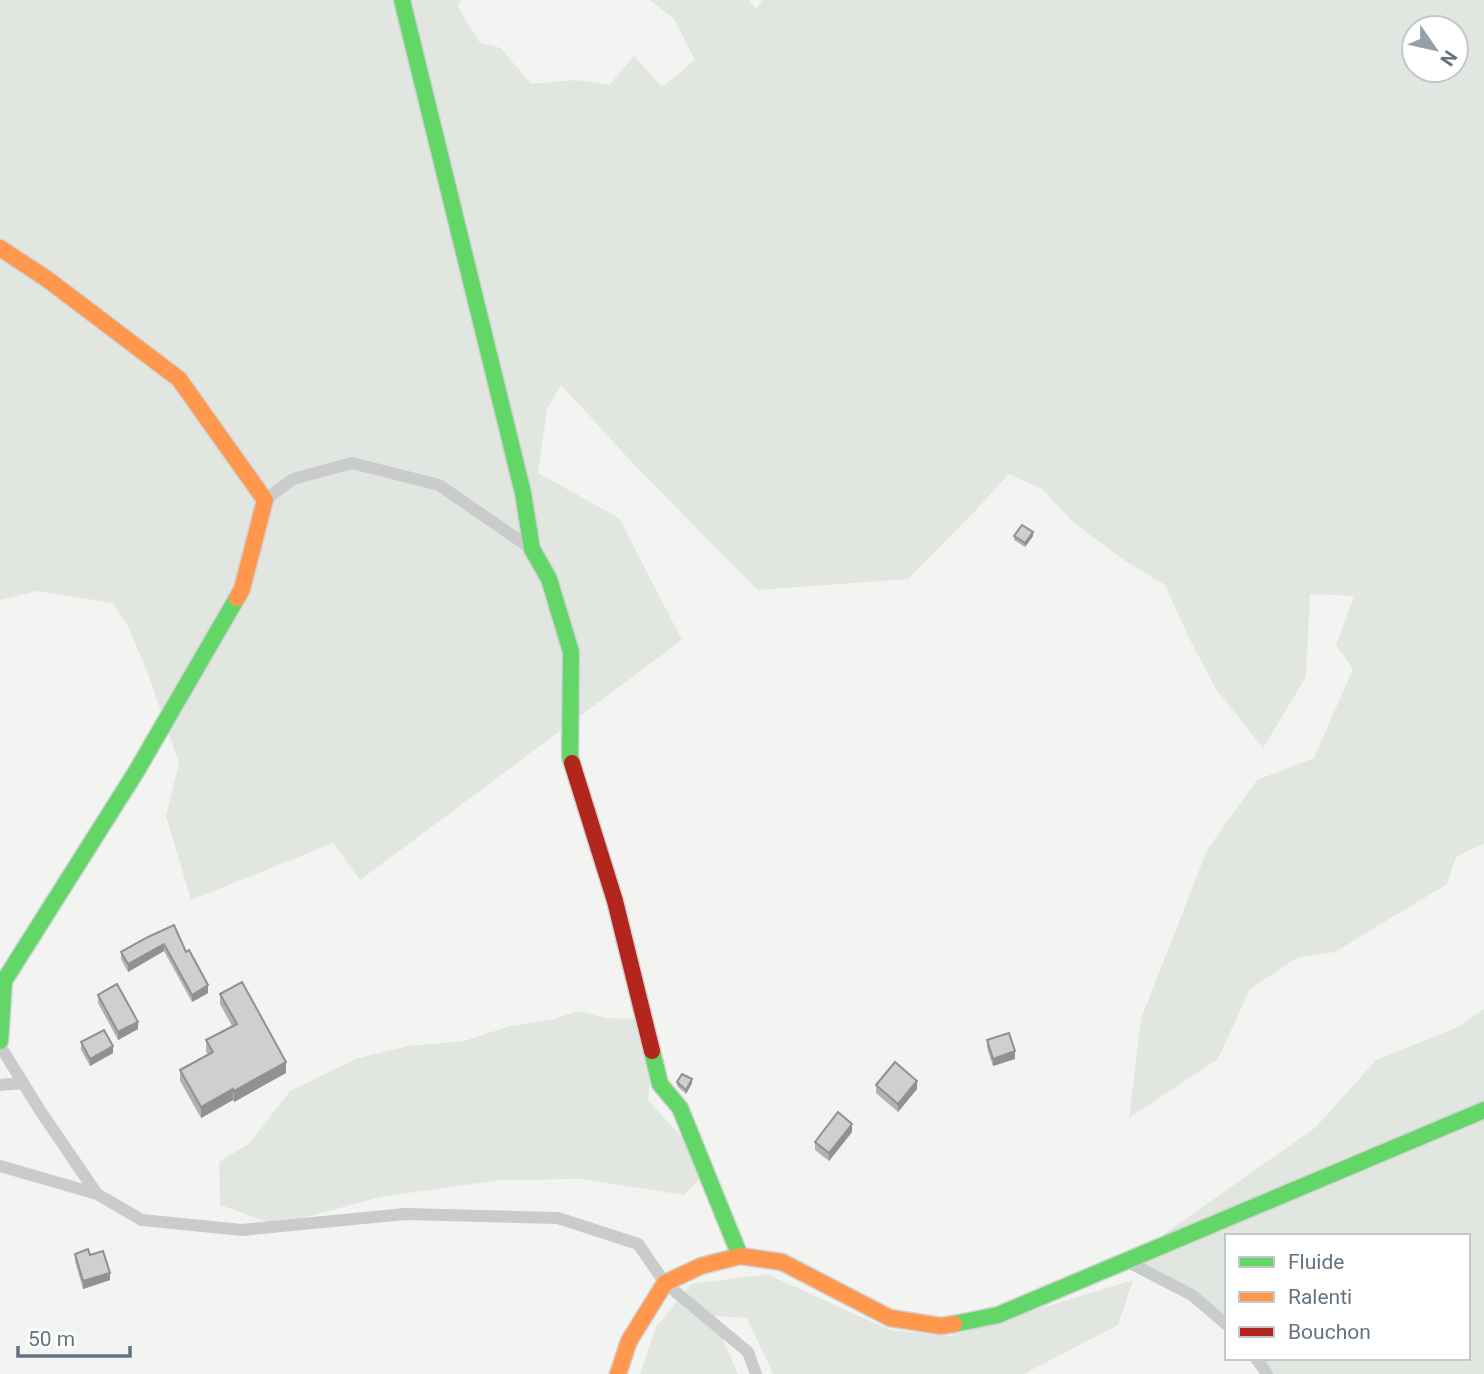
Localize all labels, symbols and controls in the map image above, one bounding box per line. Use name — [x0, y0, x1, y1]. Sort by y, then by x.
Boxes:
north arrow — [1400, 14, 1470, 84]
text: N — [1435, 46, 1462, 70]
legend — [1225, 1234, 1470, 1360]
text: Fluide — [1288, 1250, 1344, 1274]
text: Ralenti — [1288, 1285, 1352, 1309]
scale bar — [18, 1314, 130, 1358]
text: Bouchon — [1288, 1320, 1371, 1344]
text: 50 m — [28, 1327, 75, 1351]

